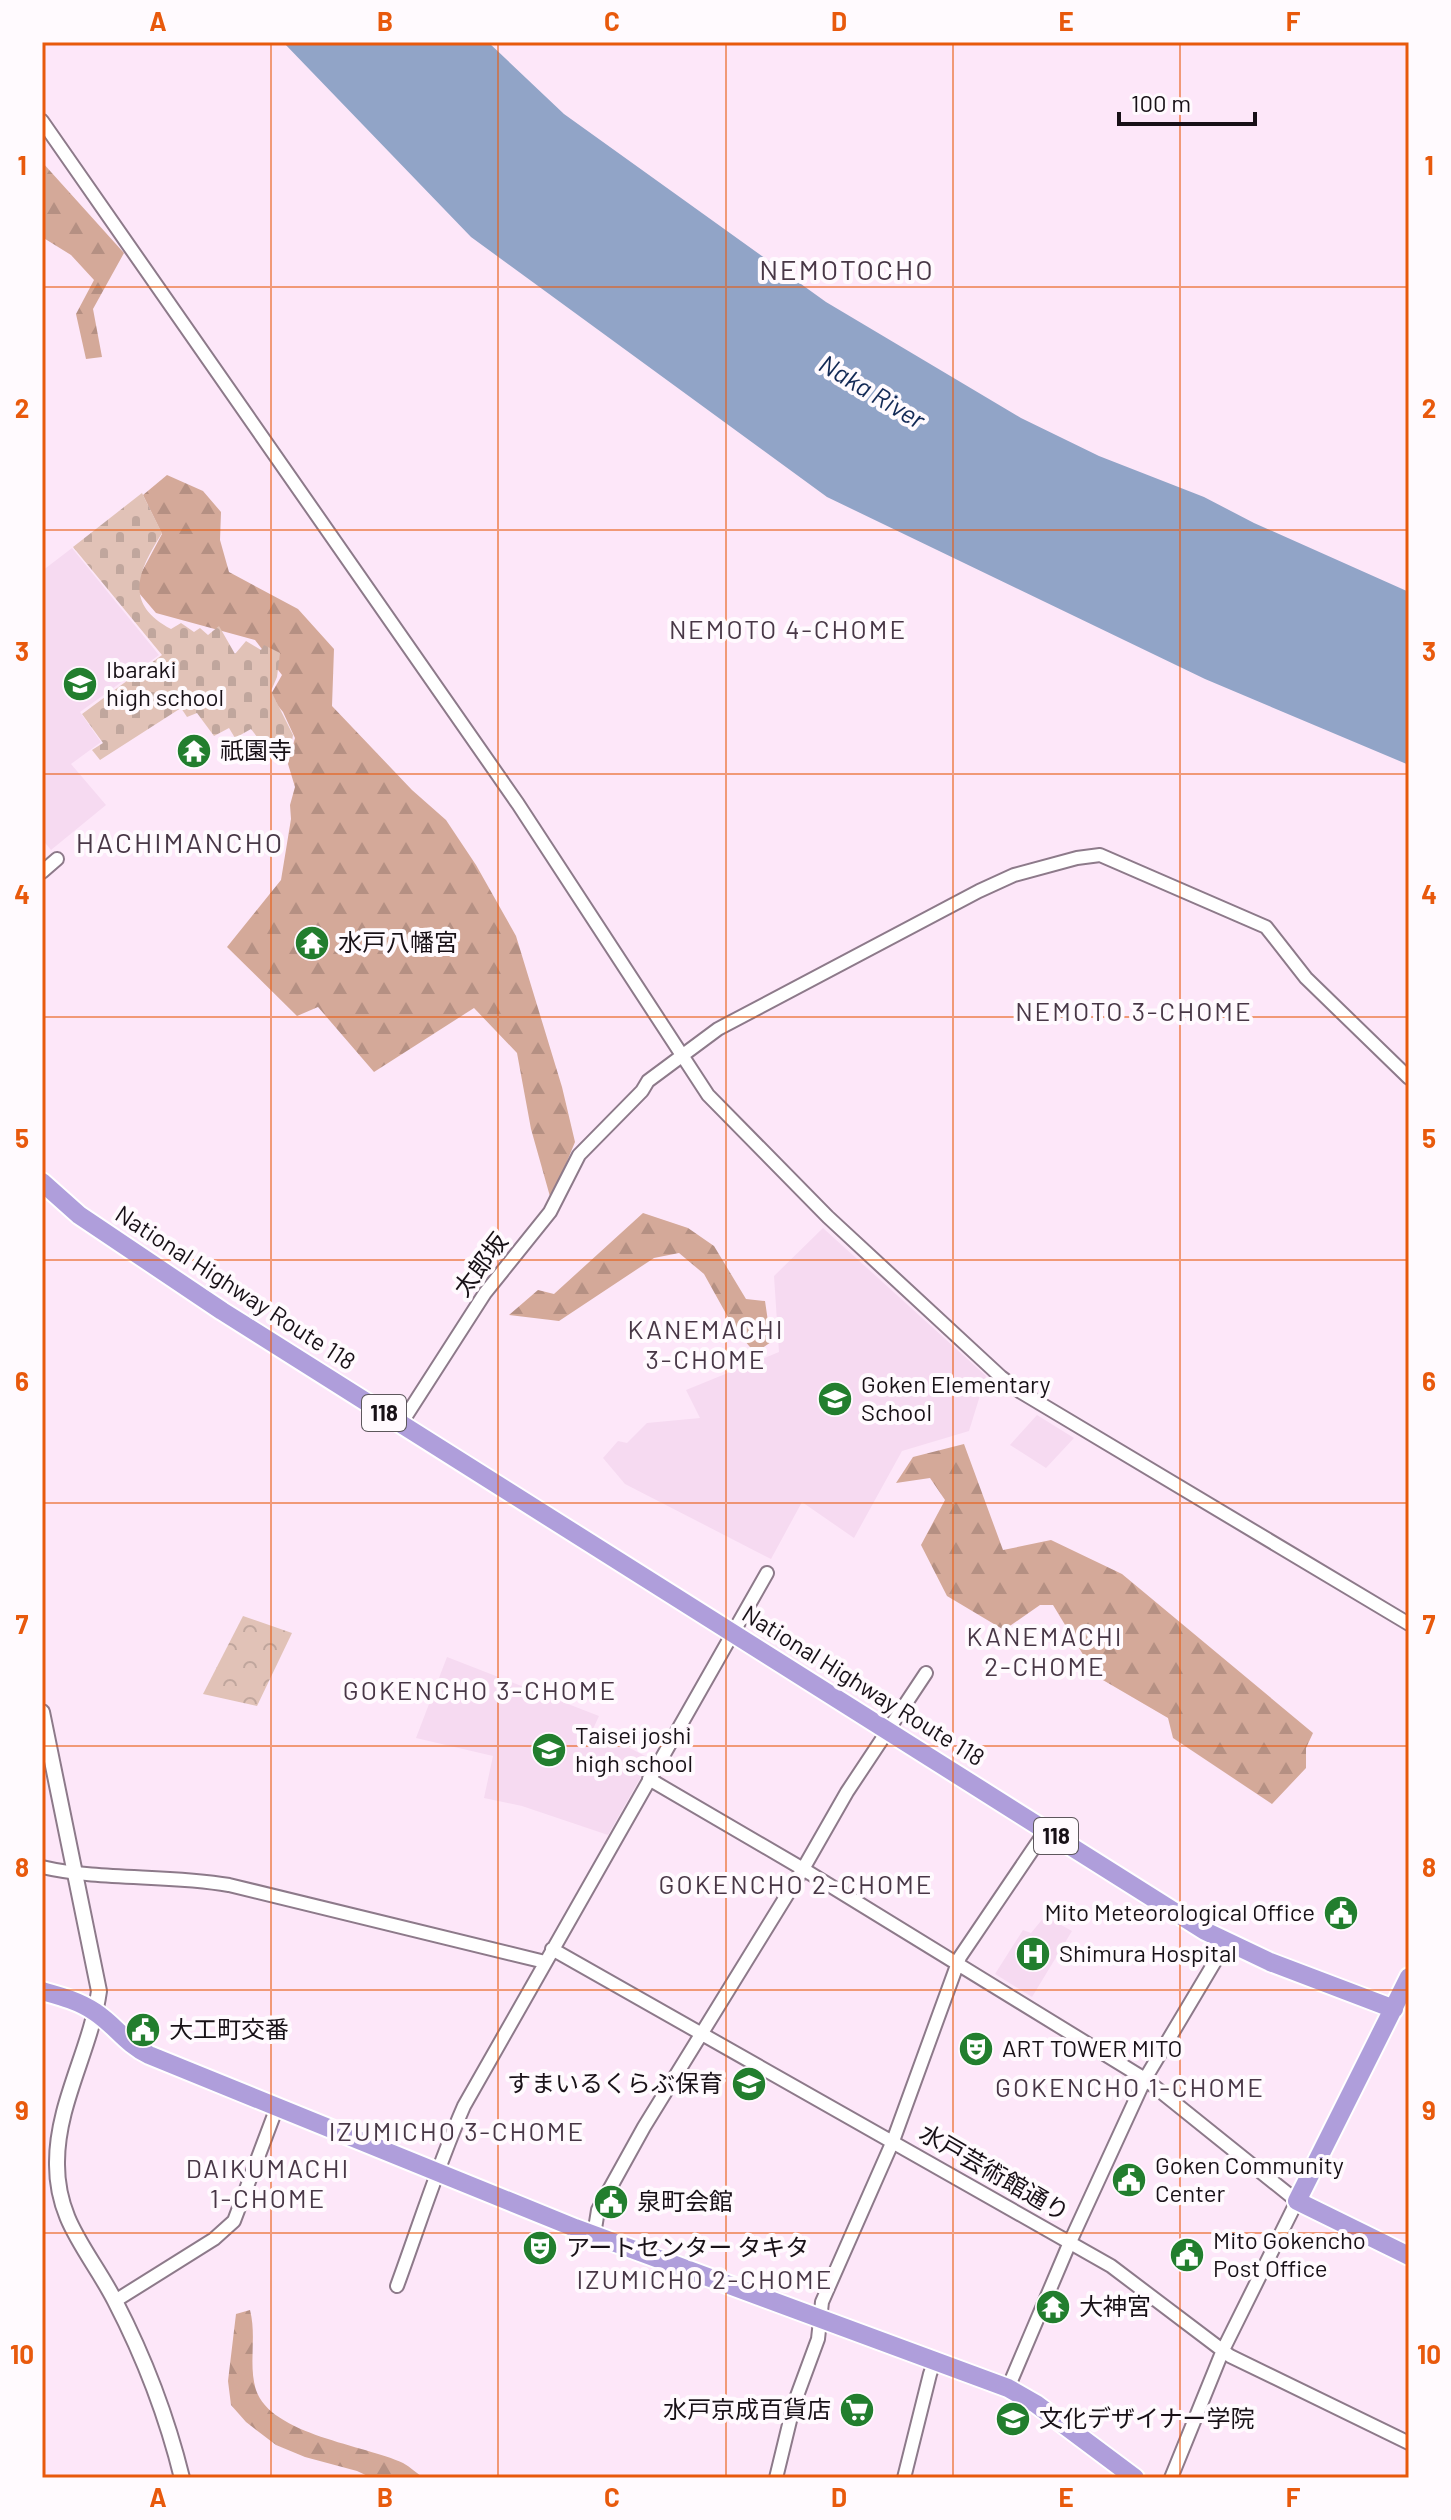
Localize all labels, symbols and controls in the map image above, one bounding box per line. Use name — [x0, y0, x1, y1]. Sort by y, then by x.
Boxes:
text: A — [149, 5, 167, 36]
text: B — [377, 5, 393, 36]
text: C — [604, 5, 620, 36]
text: D — [831, 5, 847, 36]
text: E — [1058, 5, 1074, 36]
text: F — [1286, 5, 1301, 36]
scale bar — [1119, 76, 1255, 126]
text: 100 m — [1131, 88, 1191, 117]
text: 1 — [17, 149, 27, 180]
text: 1 — [1424, 149, 1434, 180]
district label: NEMOTOCHO — [759, 252, 935, 286]
water label: Naka River — [814, 347, 932, 435]
text: 2 — [15, 392, 29, 423]
text: 2 — [1422, 392, 1436, 423]
district label: NEMOTO 4-CHOME — [669, 613, 907, 644]
text: 3 — [15, 635, 29, 666]
text: 3 — [1422, 635, 1436, 666]
place label: Ibaraki high school — [106, 654, 224, 711]
school or university icon: Ibaraki high school — [61, 665, 99, 703]
temple icon: 祇園寺 — [175, 732, 213, 770]
place label: 祇園寺 — [220, 735, 292, 764]
district label: HACHIMANCHO — [76, 825, 284, 859]
text: 4 — [14, 878, 30, 909]
text: 4 — [1421, 878, 1437, 909]
temple icon: 水戸八幡宮 — [293, 924, 331, 962]
place label: 水戸八幡宮 — [338, 927, 458, 956]
district label: NEMOTO 3-CHOME — [1015, 995, 1253, 1026]
text: 5 — [15, 1122, 29, 1153]
text: 5 — [1422, 1122, 1436, 1153]
street label: National Highway Route 118 — [110, 1198, 361, 1375]
street label: 太郎坂 — [447, 1227, 513, 1302]
district label: KANEMACHI 3-CHOME — [628, 1313, 784, 1374]
text: 6 — [15, 1365, 29, 1396]
text: 6 — [1422, 1365, 1436, 1396]
place label: Goken Elementary School — [861, 1369, 1051, 1426]
school or university icon: Goken Elementary School — [816, 1380, 854, 1418]
road number: 118 — [362, 1395, 406, 1431]
street label: National Highway Route 118 — [737, 1598, 990, 1771]
text: 7 — [16, 1608, 29, 1639]
text: 7 — [1423, 1608, 1436, 1639]
district label: KANEMACHI 2-CHOME — [967, 1620, 1123, 1681]
district label: GOKENCHO 3-CHOME — [343, 1674, 617, 1705]
place label: Taisei joshi high school — [575, 1720, 693, 1777]
school or university icon: Taisei joshi high school — [530, 1731, 568, 1769]
road number: 118 — [1034, 1818, 1078, 1854]
text: 8 — [15, 1851, 29, 1882]
text: 8 — [1422, 1851, 1436, 1882]
district label: GOKENCHO 2-CHOME — [659, 1868, 933, 1899]
public building icon: Mito Meteorological Office — [1322, 1894, 1360, 1932]
place label: Mito Meteorological Office — [1044, 1897, 1315, 1926]
hospital icon: Shimura Hospital — [1014, 1935, 1052, 1973]
place label: Shimura Hospital — [1059, 1938, 1237, 1967]
public building icon: 大工町交番 — [124, 2011, 162, 2049]
place label: 大工町交番 — [169, 2014, 289, 2043]
theatre icon: ART TOWER MITO — [957, 2030, 995, 2068]
place label: ART TOWER MITO — [1002, 2033, 1183, 2062]
school or university icon: すまいるくらぶ保育 — [730, 2065, 768, 2103]
place label: すまいるくらぶ保育 — [507, 2068, 723, 2097]
district label: GOKENCHO 1-CHOME — [995, 2071, 1265, 2102]
text: 9 — [15, 2094, 29, 2125]
text: 9 — [1422, 2094, 1436, 2125]
district label: IZUMICHO 3-CHOME — [329, 2115, 585, 2146]
street label: 水戸芸術館通り — [915, 2117, 1075, 2226]
place label: Goken Community Center — [1155, 2150, 1344, 2207]
district label: DAIKUMACHI 1-CHOME — [186, 2152, 350, 2213]
public building icon: Goken Community Center — [1110, 2161, 1148, 2199]
public building icon: 泉町会館 — [592, 2183, 630, 2221]
place label: 泉町会館 — [637, 2186, 733, 2215]
place label: Mito Gokencho Post Office — [1213, 2225, 1366, 2282]
theatre icon: アートセンター タキタ — [521, 2229, 559, 2267]
place label: アートセンター タキタ — [566, 2232, 809, 2261]
public building icon: Mito Gokencho Post Office — [1168, 2236, 1206, 2274]
district label: IZUMICHO 2-CHOME — [577, 2263, 833, 2294]
temple icon: 大神宮 — [1034, 2288, 1072, 2326]
place label: 大神宮 — [1079, 2291, 1151, 2320]
text: 10 — [10, 2338, 34, 2369]
text: 10 — [1417, 2338, 1441, 2369]
supermarket icon: 水戸京成百貨店 — [838, 2391, 876, 2429]
place label: 水戸京成百貨店 — [663, 2394, 831, 2423]
school or university icon: 文化デザイナー学院 — [994, 2400, 1032, 2438]
place label: 文化デザイナー学院 — [1039, 2403, 1255, 2432]
text: A — [149, 2481, 167, 2512]
text: B — [377, 2481, 393, 2512]
text: C — [604, 2481, 620, 2512]
text: D — [831, 2481, 847, 2512]
text: E — [1058, 2481, 1074, 2512]
text: F — [1286, 2481, 1301, 2512]

